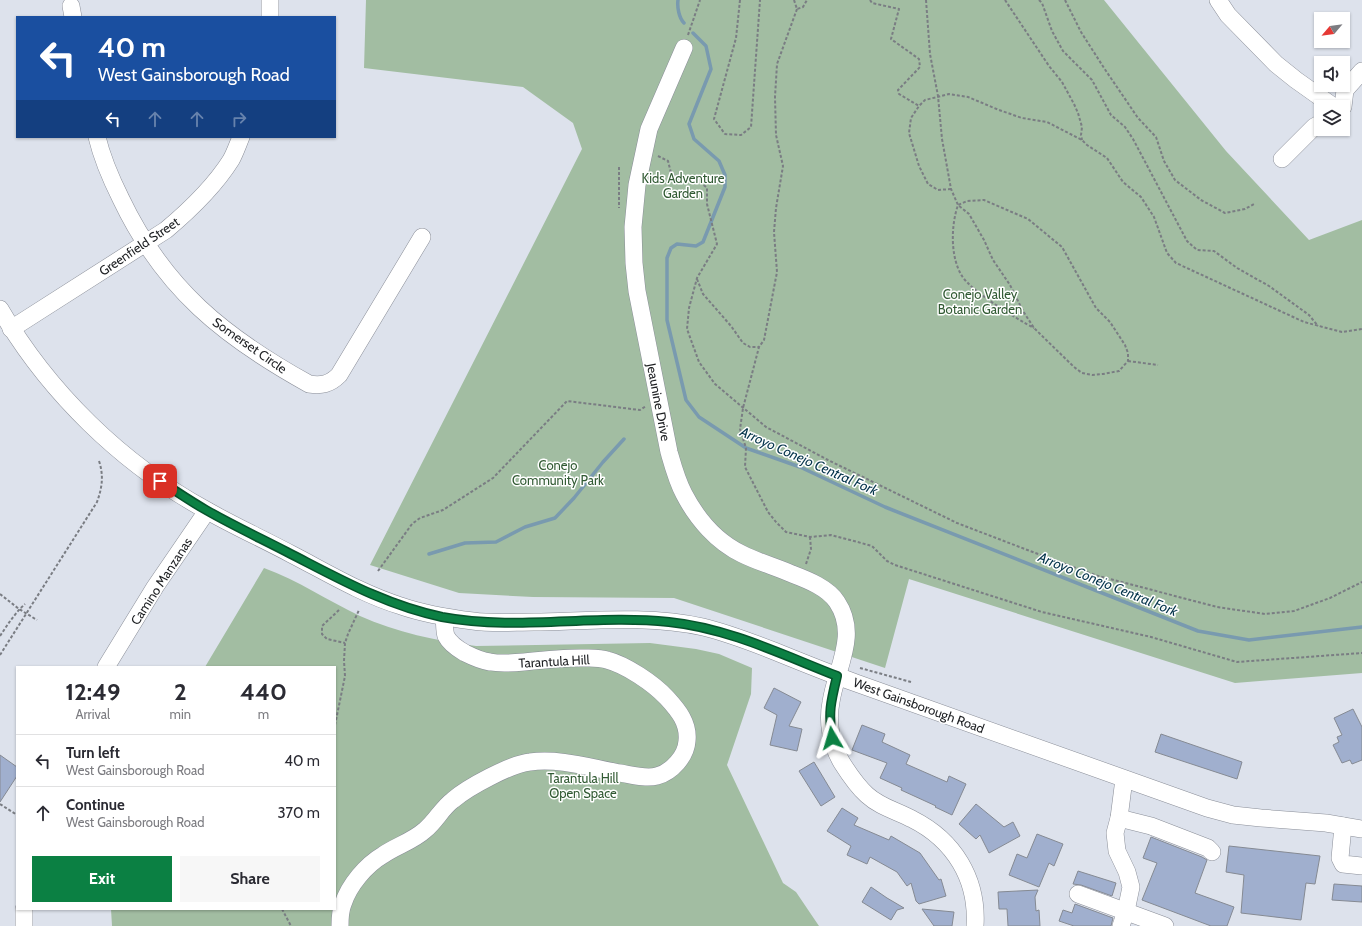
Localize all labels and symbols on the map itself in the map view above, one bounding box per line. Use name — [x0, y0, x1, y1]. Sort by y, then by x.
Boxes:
north arrow — [1314, 12, 1350, 48]
park label: Kids Adventure Garden — [642, 170, 725, 201]
street label: Greenfield Street — [96, 213, 183, 279]
park label: Conejo Valley Botanic Garden — [938, 286, 1022, 317]
street label: Somerset Circle — [210, 314, 290, 377]
street label: Jeaunine Drive — [643, 361, 674, 443]
water label: Arroyo Conejo Central Fork — [737, 422, 881, 500]
park label: Conejo Community Park — [512, 457, 604, 488]
pin — [143, 464, 177, 498]
street label: Camino Manzanas — [127, 534, 196, 628]
water label: Arroyo Conejo Central Fork — [1035, 547, 1181, 621]
street label: Tarantula Hill — [518, 651, 590, 671]
street label: West Gainsborough Road — [851, 674, 987, 736]
position arrow — [811, 717, 853, 759]
park label: Tarantula Hill Open Space — [547, 770, 619, 801]

